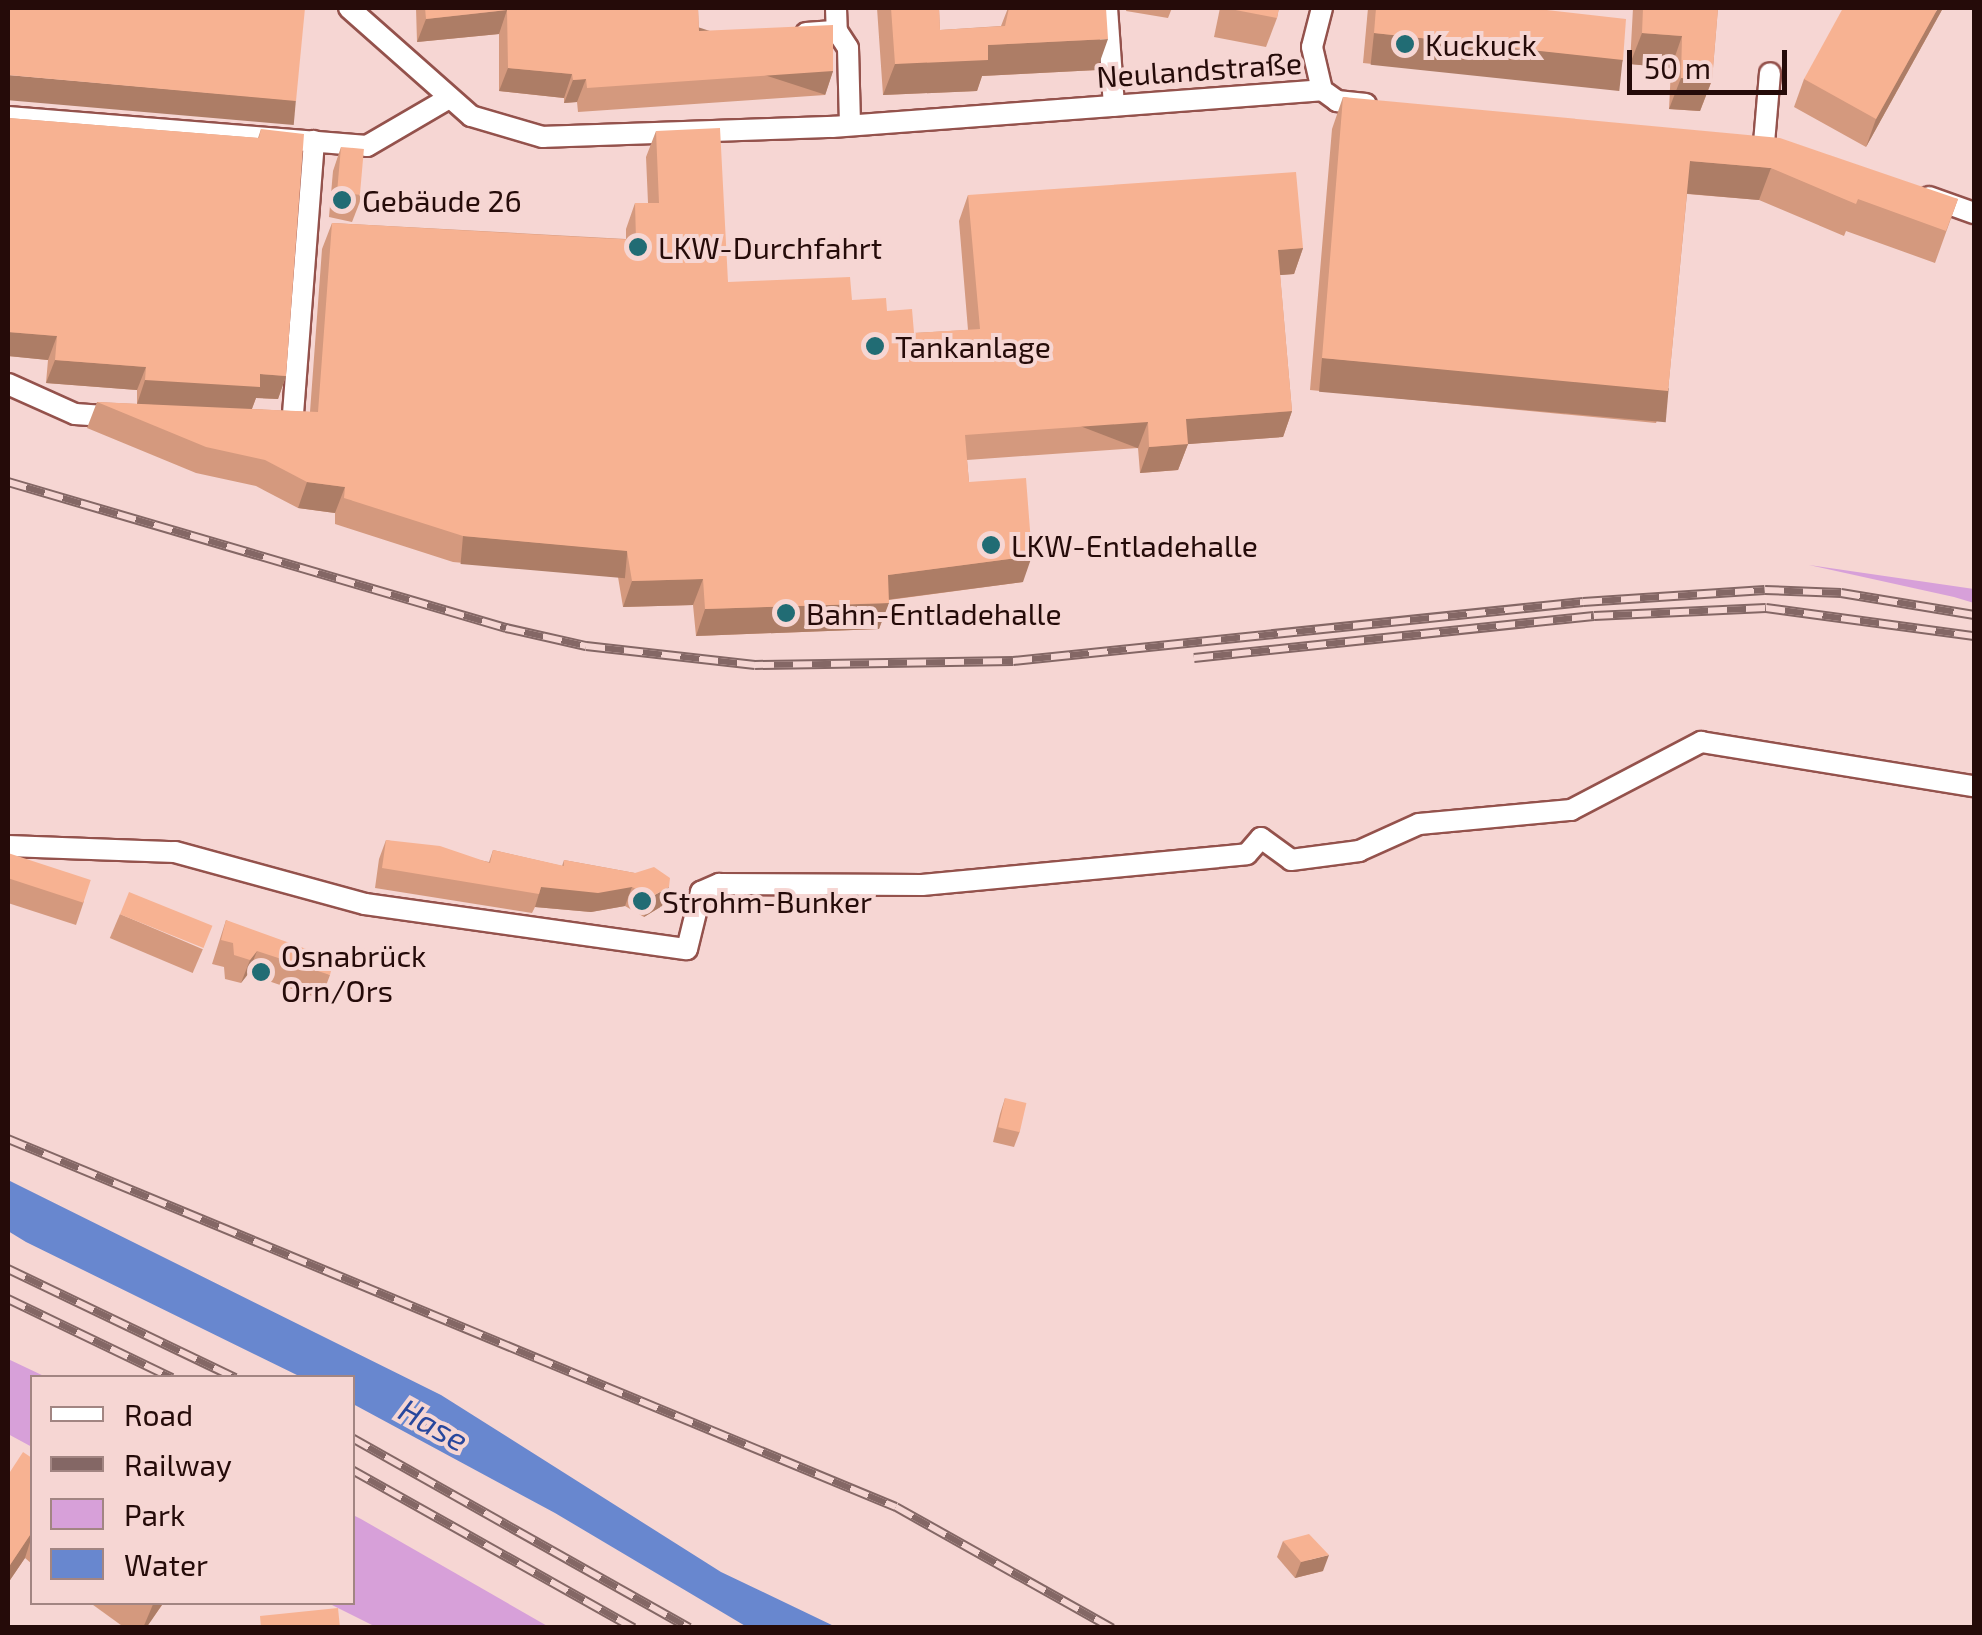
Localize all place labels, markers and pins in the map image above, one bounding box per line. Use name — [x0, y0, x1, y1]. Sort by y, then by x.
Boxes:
place label: Kuckuck — [1425, 26, 1537, 62]
marker: Kuckuck — [1394, 33, 1416, 55]
place label: Gebäude 26 — [362, 182, 522, 218]
marker: Gebäude 26 — [331, 189, 353, 211]
place label: LKW-Durchfahrt — [658, 229, 882, 265]
marker: LKW-Durchfahrt — [627, 236, 649, 258]
place label: Tankanlage — [895, 328, 1051, 364]
marker: Tankanlage — [864, 335, 886, 357]
place label: LKW-Entladehalle — [1011, 527, 1258, 563]
marker: LKW-Entladehalle — [980, 534, 1002, 556]
place label: Bahn-Entladehalle — [806, 595, 1062, 631]
marker: Bahn-Entladehalle — [775, 602, 797, 624]
place label: Strohm-Bunker — [662, 883, 872, 919]
marker: Strohm-Bunker — [631, 890, 653, 912]
place label: Osnabrück Orn/Ors — [281, 937, 426, 1008]
marker: Osnabrück Orn/Ors — [250, 961, 272, 983]

